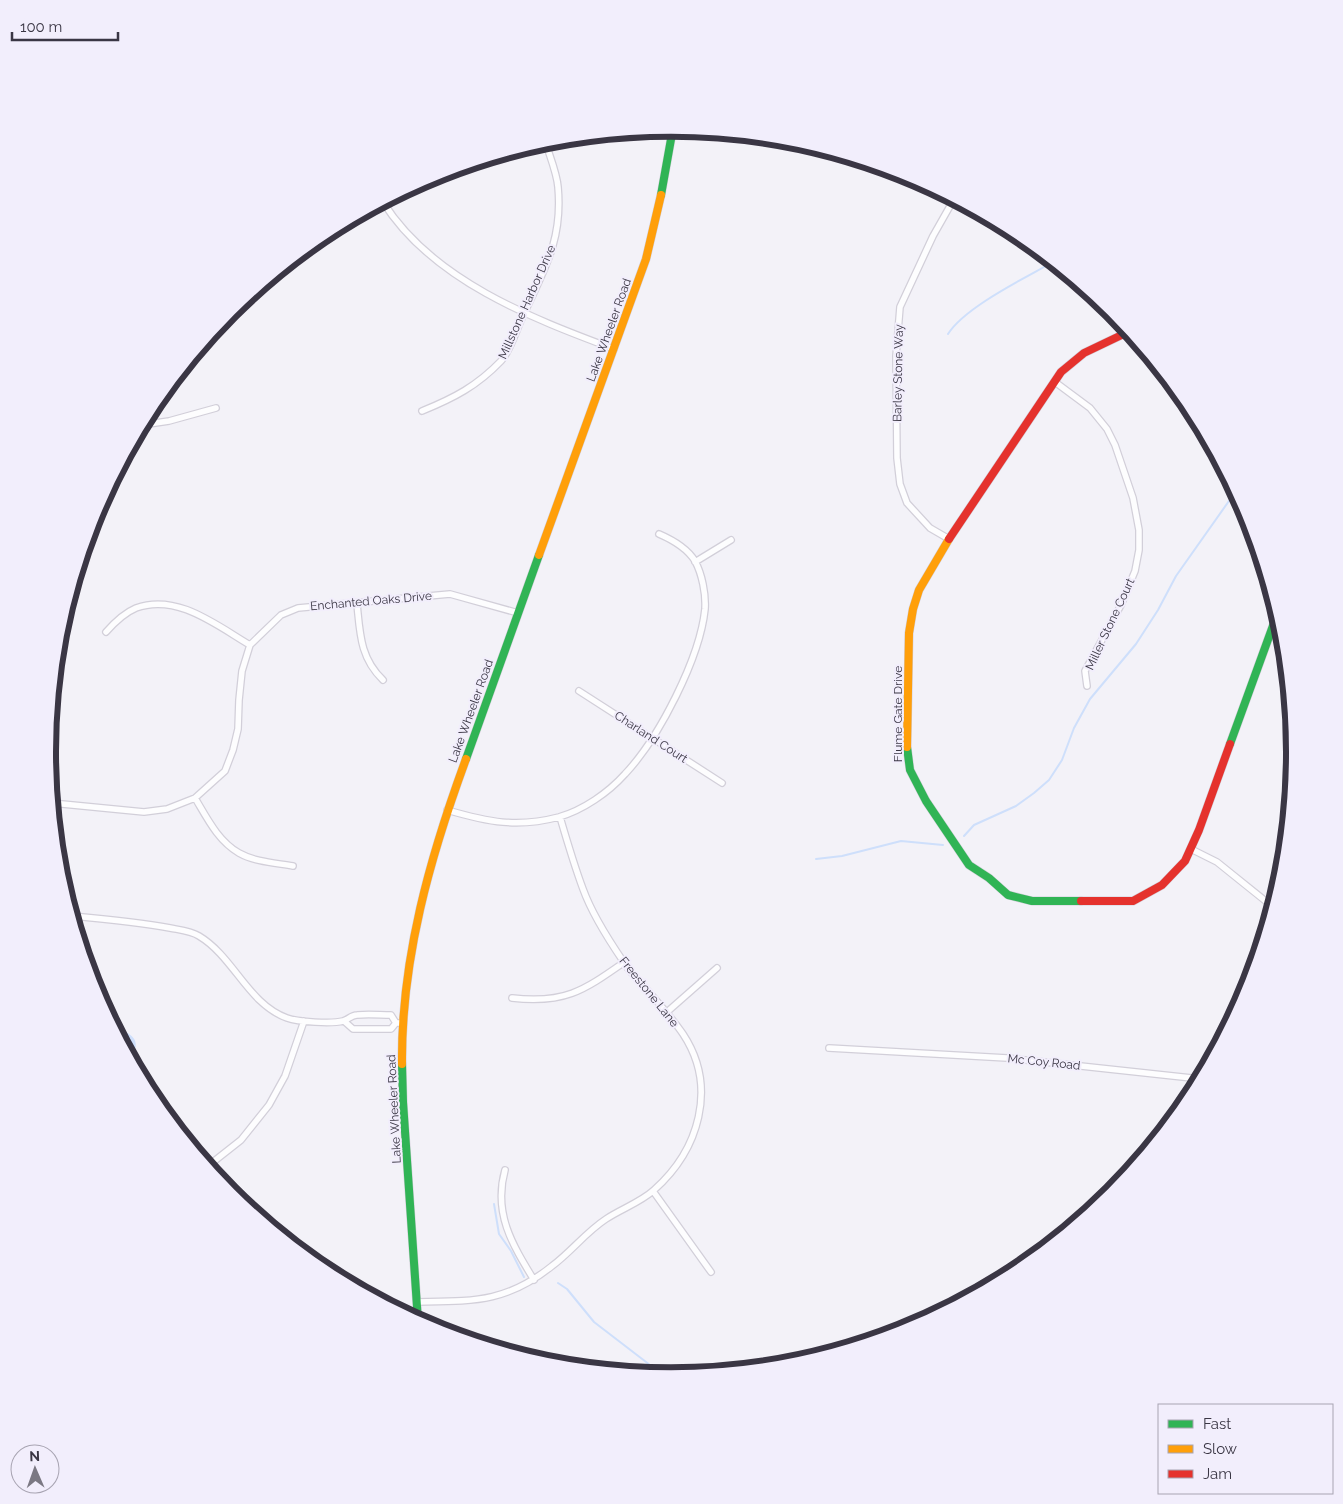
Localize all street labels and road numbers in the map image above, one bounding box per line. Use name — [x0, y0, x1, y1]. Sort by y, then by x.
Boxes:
street label: Millstone Harbor Drive — [496, 243, 558, 361]
street label: Lake Wheeler Road — [584, 276, 634, 384]
street label: Barley Stone Way — [890, 323, 906, 422]
street label: Miller Stone Court — [1083, 576, 1137, 672]
street label: Enchanted Oaks Drive — [310, 589, 432, 613]
street label: Lake Wheeler Road — [446, 657, 496, 765]
street label: Flume Gate Drive — [891, 666, 905, 762]
street label: Charland Court — [612, 708, 690, 766]
street label: Freestone Lane — [616, 954, 682, 1030]
street label: Mc Coy Road — [1007, 1051, 1081, 1073]
street label: Lake Wheeler Road — [384, 1054, 404, 1164]

